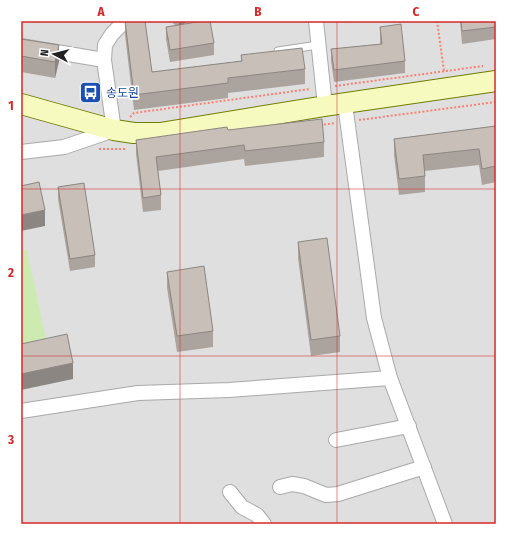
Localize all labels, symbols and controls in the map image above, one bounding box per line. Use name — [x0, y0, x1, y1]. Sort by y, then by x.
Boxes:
text: A — [96, 4, 105, 19]
text: B — [254, 4, 262, 19]
text: C — [413, 4, 420, 19]
north arrow — [34, 34, 74, 74]
text: N — [38, 49, 51, 57]
bus stop icon: 송도원 — [78, 80, 104, 106]
place label: 송도원 — [106, 86, 139, 100]
text: 1 — [8, 98, 14, 113]
text: 2 — [7, 265, 14, 280]
text: 3 — [7, 432, 14, 447]

